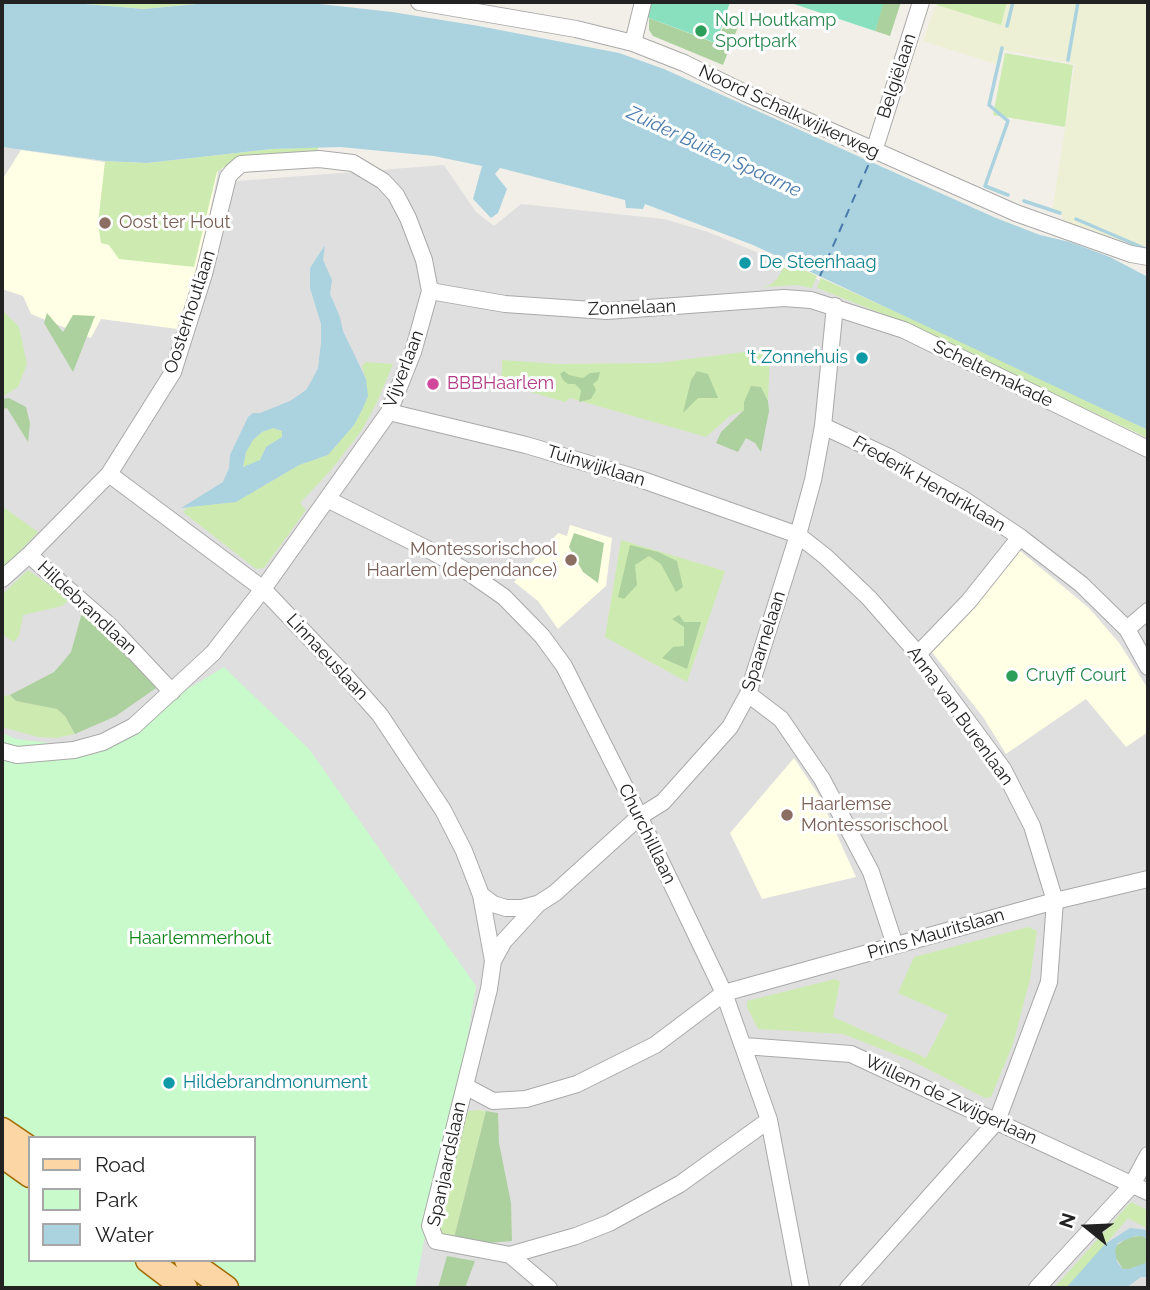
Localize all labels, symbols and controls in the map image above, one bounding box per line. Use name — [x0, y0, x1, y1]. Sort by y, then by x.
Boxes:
place label: Nol Houtkamp Sportpark — [715, 10, 836, 52]
marker: Nol Houtkamp Sportpark — [693, 23, 709, 39]
street label: Belgiëlaan — [873, 31, 921, 121]
street label: Noord Schalkwijkerweg — [695, 61, 883, 163]
water label: Zuider Buiten Spaarne — [623, 102, 805, 202]
place label: Oost ter Hout — [119, 212, 230, 234]
marker: Oost ter Hout — [97, 215, 113, 231]
street label: Oosterhoutlaan — [160, 248, 220, 376]
place label: De Steenhaag — [759, 252, 877, 274]
marker: De Steenhaag — [737, 255, 753, 271]
street label: Zonnelaan — [587, 296, 677, 320]
street label: Vijverlaan — [379, 327, 429, 411]
street label: Scheltemakade — [930, 336, 1056, 412]
place label: 't Zonnehuis — [747, 347, 848, 369]
marker: 't Zonnehuis — [854, 350, 870, 366]
place label: BBBHaarlem — [447, 373, 554, 395]
marker: BBBHaarlem — [425, 376, 441, 392]
street label: Frederik Hendriklaan — [849, 431, 1009, 537]
street label: Tuinwijklaan — [544, 441, 648, 491]
place label: Montessorischool Haarlem (dependance) — [366, 539, 557, 582]
marker: Montessorischool Haarlem (dependance) — [563, 552, 579, 568]
street label: Hildebrandlaan — [33, 557, 141, 659]
street label: Spaarnelaan — [738, 588, 790, 694]
street label: Linnaeuslaan — [282, 609, 372, 705]
street label: Anna van Burenlaan — [902, 642, 1018, 790]
place label: Cruyff Court — [1026, 665, 1126, 687]
marker: Cruyff Court — [1004, 668, 1020, 684]
street label: Churchilllaan — [613, 780, 681, 888]
place label: Haarlemse Montessorischool — [801, 794, 948, 836]
marker: Haarlemse Montessorischool — [779, 807, 795, 823]
street label: Prins Mauritslaan — [865, 904, 1007, 964]
park label: Haarlemmerhout — [129, 928, 271, 950]
street label: Willem de Zwijgerlaan — [862, 1051, 1040, 1149]
place label: Hildebrandmonument — [183, 1072, 368, 1094]
marker: Hildebrandmonument — [161, 1075, 177, 1091]
street label: Spanjaardslaan — [423, 1100, 471, 1228]
legend — [28, 1136, 256, 1262]
text: Road — [95, 1152, 145, 1177]
text: Park — [95, 1187, 138, 1212]
north arrow — [1052, 1192, 1122, 1262]
text: N — [1054, 1210, 1080, 1231]
text: Water — [95, 1222, 154, 1247]

